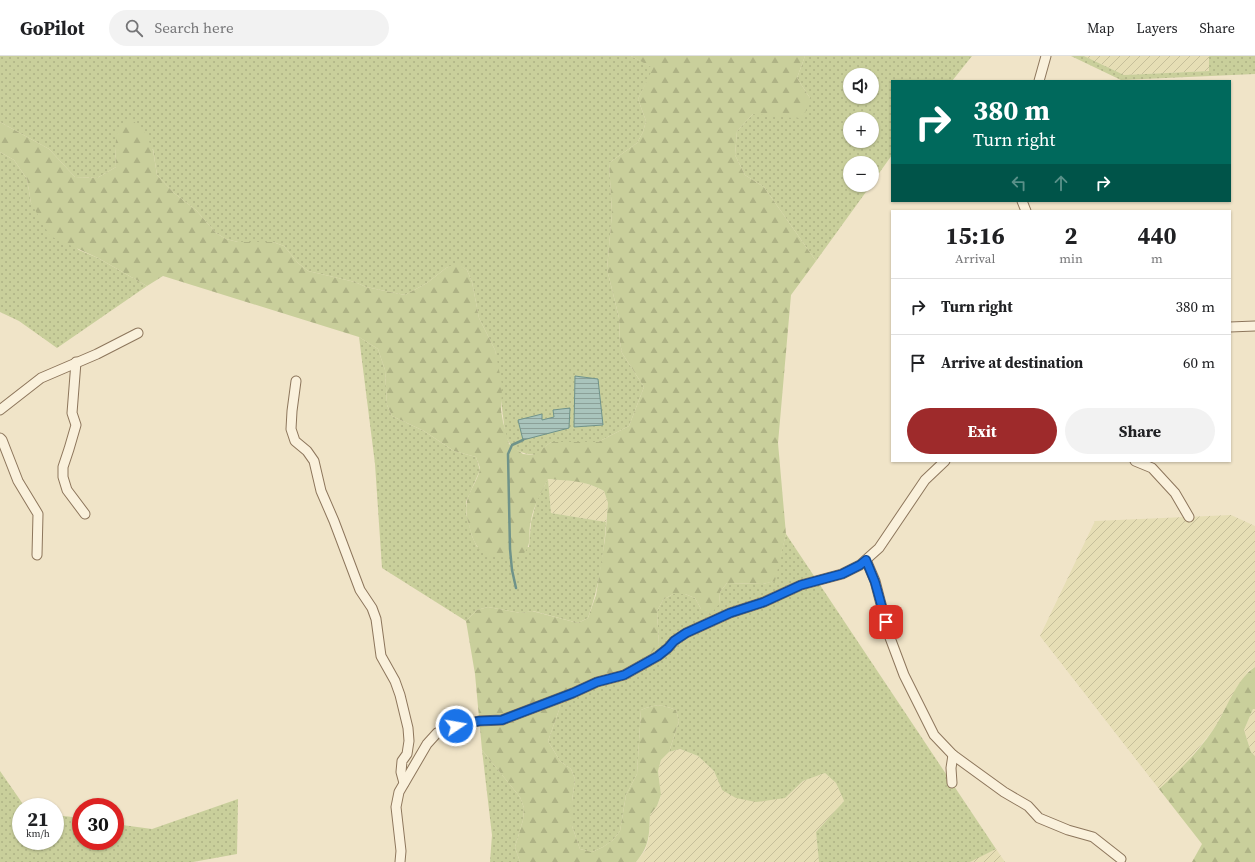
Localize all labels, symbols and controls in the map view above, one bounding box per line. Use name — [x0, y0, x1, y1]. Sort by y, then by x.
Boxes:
search box — [109, 10, 389, 46]
text: GoPilot — [20, 15, 85, 41]
icon: search — [123, 17, 145, 39]
text: Search here — [155, 17, 234, 38]
text: Map — [1087, 18, 1114, 38]
text: Layers — [1136, 18, 1178, 38]
text: Share — [1200, 18, 1235, 38]
map controls — [843, 68, 879, 192]
button: sound — [843, 68, 879, 104]
text: 380 m — [973, 91, 1050, 129]
icon: right — [907, 96, 959, 148]
button: + — [843, 112, 879, 148]
text: Turn right — [973, 127, 1055, 152]
button: − — [843, 156, 879, 192]
icon: left — [1008, 172, 1030, 194]
icon: ahead — [1050, 172, 1072, 194]
icon: right — [1092, 172, 1114, 194]
text: 15:16 — [946, 219, 1005, 252]
text: 2 — [1065, 219, 1078, 252]
text: 440 — [1137, 219, 1176, 252]
text: Arrival — [955, 250, 995, 267]
text: min — [1059, 250, 1083, 267]
text: m — [1151, 250, 1163, 267]
icon: right — [907, 296, 929, 318]
text: Turn right — [941, 296, 1013, 317]
text: 380 m — [1175, 296, 1215, 317]
icon: arrive — [907, 352, 929, 374]
text: Arrive at destination — [941, 352, 1083, 373]
text: 60 m — [1183, 352, 1215, 373]
button: Exit — [907, 408, 1057, 454]
button: Share — [1065, 408, 1215, 454]
pin — [869, 605, 903, 639]
icon: arrive — [875, 611, 897, 633]
position arrow — [435, 705, 477, 747]
speed limit sign: 30 — [72, 798, 124, 850]
text: 21 — [27, 805, 49, 833]
text: km/h — [26, 827, 50, 840]

